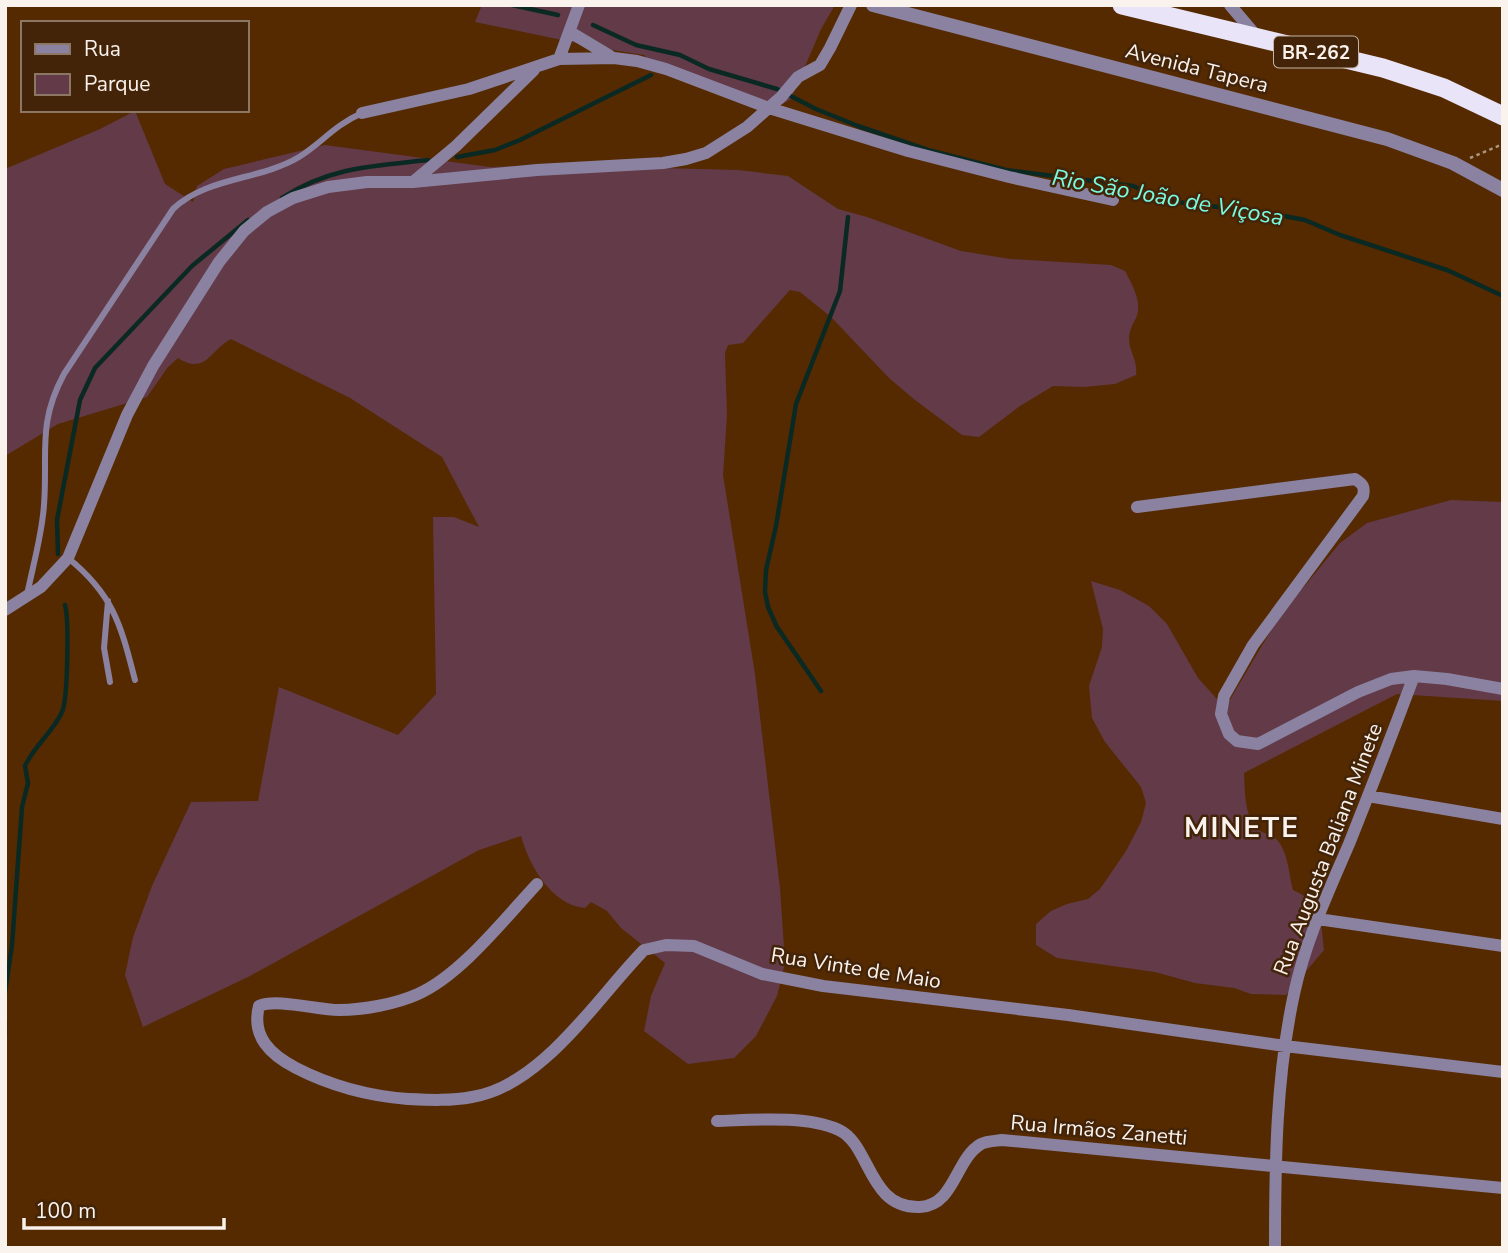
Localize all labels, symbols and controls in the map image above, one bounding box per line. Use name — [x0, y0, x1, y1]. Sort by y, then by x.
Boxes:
legend — [21, 21, 248, 112]
text: Rua — [84, 35, 121, 63]
road number: BR-262 — [1274, 36, 1358, 68]
street label: Avenida Tapera — [1123, 37, 1271, 99]
text: Parque — [84, 70, 151, 98]
water label: Rio São João de Viçosa — [1050, 162, 1286, 233]
street label: Rua Augusta Baliana Minete — [1267, 719, 1389, 979]
district label: MINETE — [1184, 809, 1300, 847]
street label: Rua Vinte de Maio — [769, 941, 943, 995]
street label: Rua Irmãos Zanetti — [1010, 1108, 1188, 1152]
scale bar — [24, 1186, 224, 1230]
text: 100 m — [35, 1197, 96, 1225]

